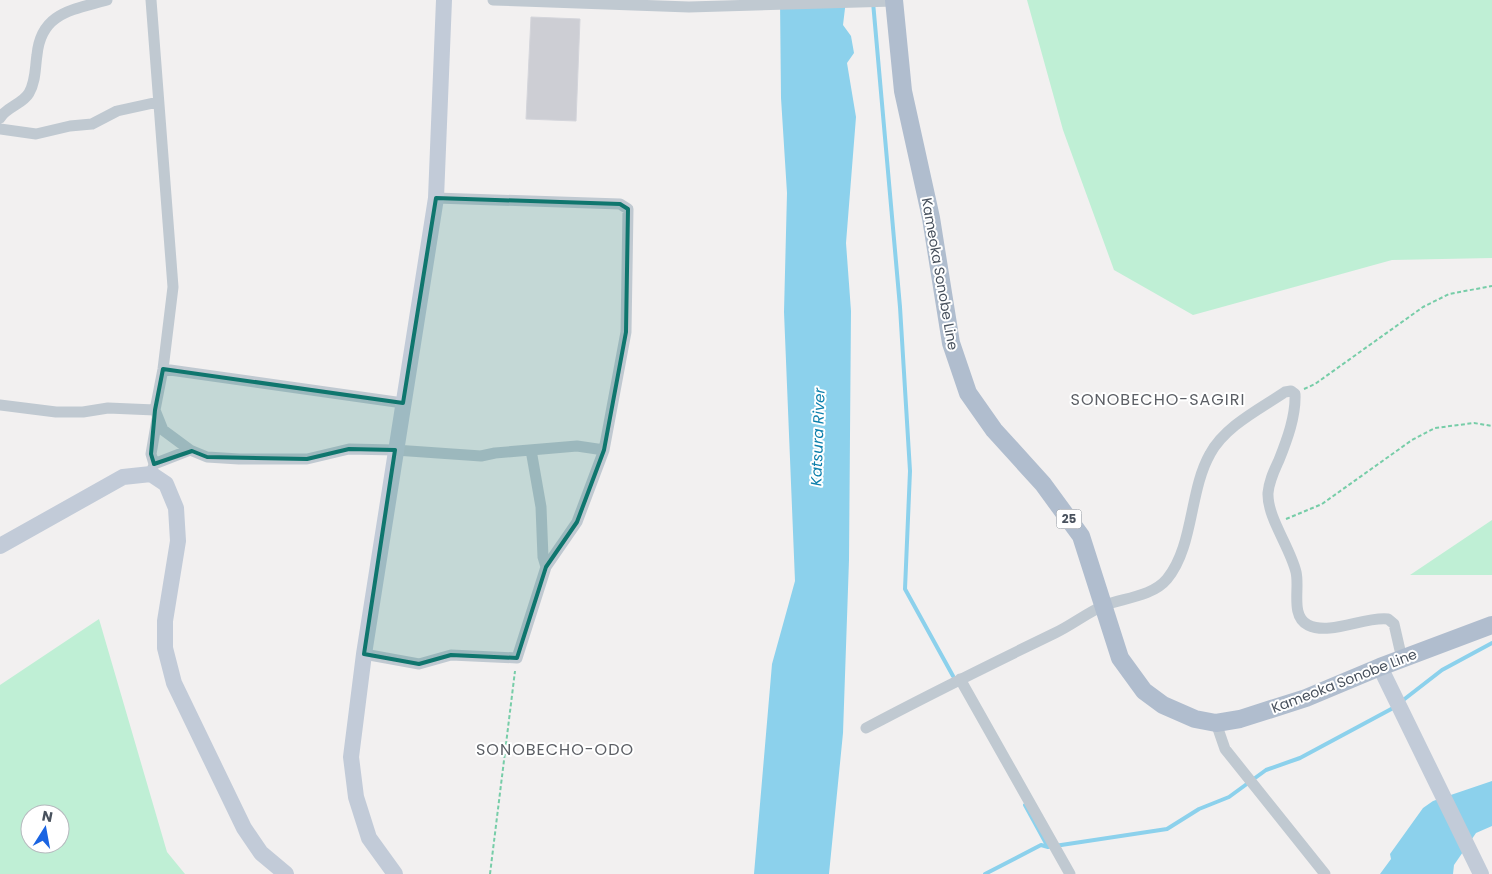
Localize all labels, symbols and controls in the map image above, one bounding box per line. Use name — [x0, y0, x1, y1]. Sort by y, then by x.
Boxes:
street label: Kameoka Sonobe Line — [917, 196, 963, 352]
water label: Katsura River — [805, 387, 830, 486]
district label: SONOBECHO-SAGIRI — [1071, 388, 1245, 411]
road number: 25 — [1056, 509, 1082, 528]
street label: Kameoka Sonobe Line — [1268, 644, 1420, 718]
district label: SONOBECHO-ODO — [476, 738, 634, 761]
north arrow — [20, 804, 70, 854]
text: N — [40, 805, 55, 827]

